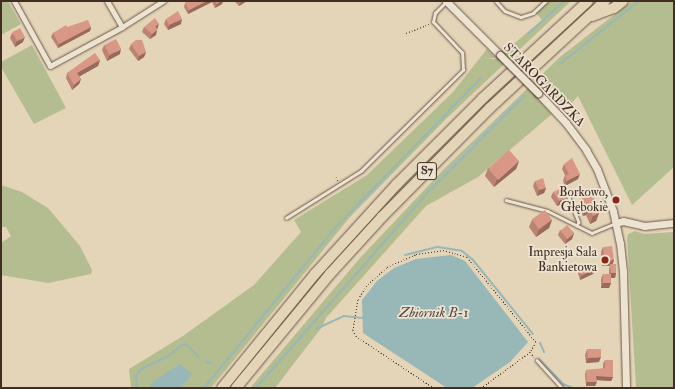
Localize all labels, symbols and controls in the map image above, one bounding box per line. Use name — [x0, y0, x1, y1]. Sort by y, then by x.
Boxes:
street label: STAROGARDZKA — [500, 40, 588, 130]
road number: S7 — [416, 161, 438, 181]
place label: Borkowo, Głębokie — [559, 185, 608, 216]
marker: Borkowo, Głębokie — [611, 195, 621, 205]
place label: Impresja Sala Bankietowa — [528, 245, 597, 276]
marker: Impresja Sala Bankietowa — [600, 255, 610, 265]
water label: Zbiornik B-1 — [399, 305, 469, 321]

